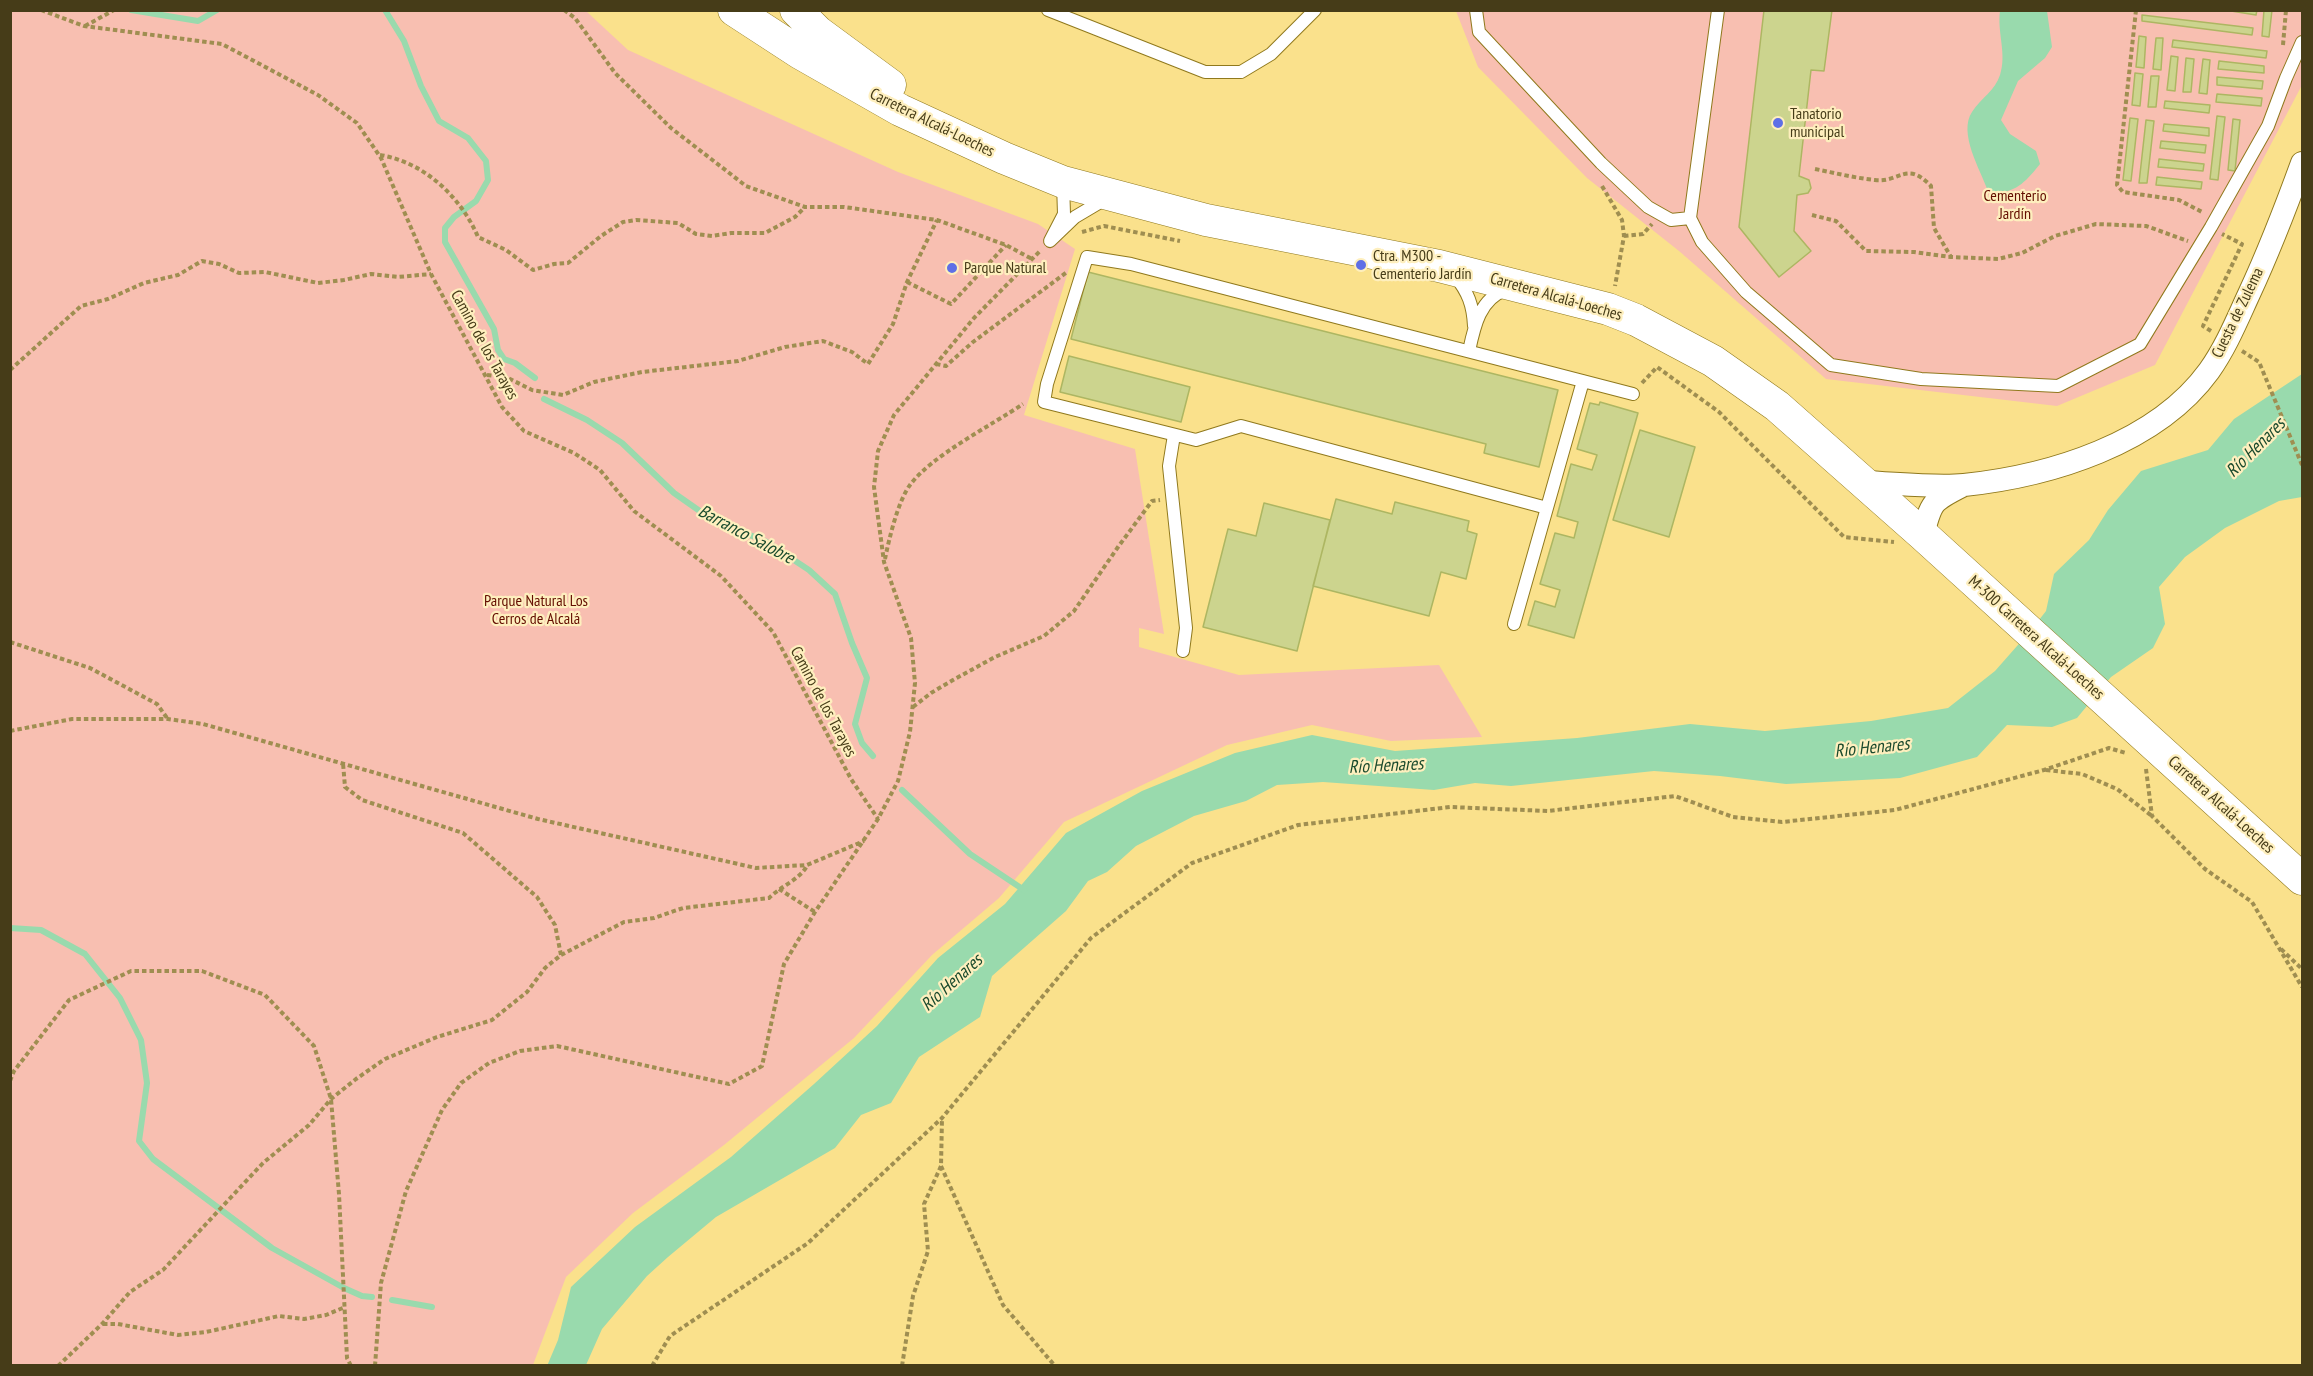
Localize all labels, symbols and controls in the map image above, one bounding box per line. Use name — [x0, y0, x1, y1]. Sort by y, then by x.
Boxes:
street label: Carretera Alcalá-Loeches — [867, 85, 997, 161]
place label: Tanatorio municipal — [1790, 104, 1844, 142]
marker: Tanatorio municipal — [1771, 116, 1785, 130]
park label: Cementerio Jardín — [1983, 186, 2047, 224]
place label: Ctra. M300 - Cementerio Jardín — [1373, 246, 1472, 284]
place label: Parque Natural — [964, 258, 1046, 278]
marker: Ctra. M300 - Cementerio Jardín — [1354, 258, 1368, 272]
marker: Parque Natural — [945, 261, 959, 275]
street label: Cuesta de Zulema — [2208, 265, 2268, 361]
street label: Carretera Alcalá-Loeches — [1488, 269, 1624, 325]
street label: Camino de los Tarayes — [446, 287, 522, 403]
water label: Río Henares — [2222, 414, 2290, 482]
water label: Barranco Salobre — [694, 501, 798, 569]
street label: M-300 Carretera Alcalá-Loeches — [1964, 572, 2108, 704]
park label: Parque Natural Los Cerros de Alcalá — [484, 591, 588, 629]
street label: Camino de los Tarayes — [786, 644, 860, 760]
water label: Río Henares — [1834, 733, 1910, 763]
street label: Carretera Alcalá-Loeches — [2164, 752, 2278, 858]
water label: Río Henares — [1348, 753, 1424, 779]
water label: Río Henares — [917, 950, 987, 1016]

